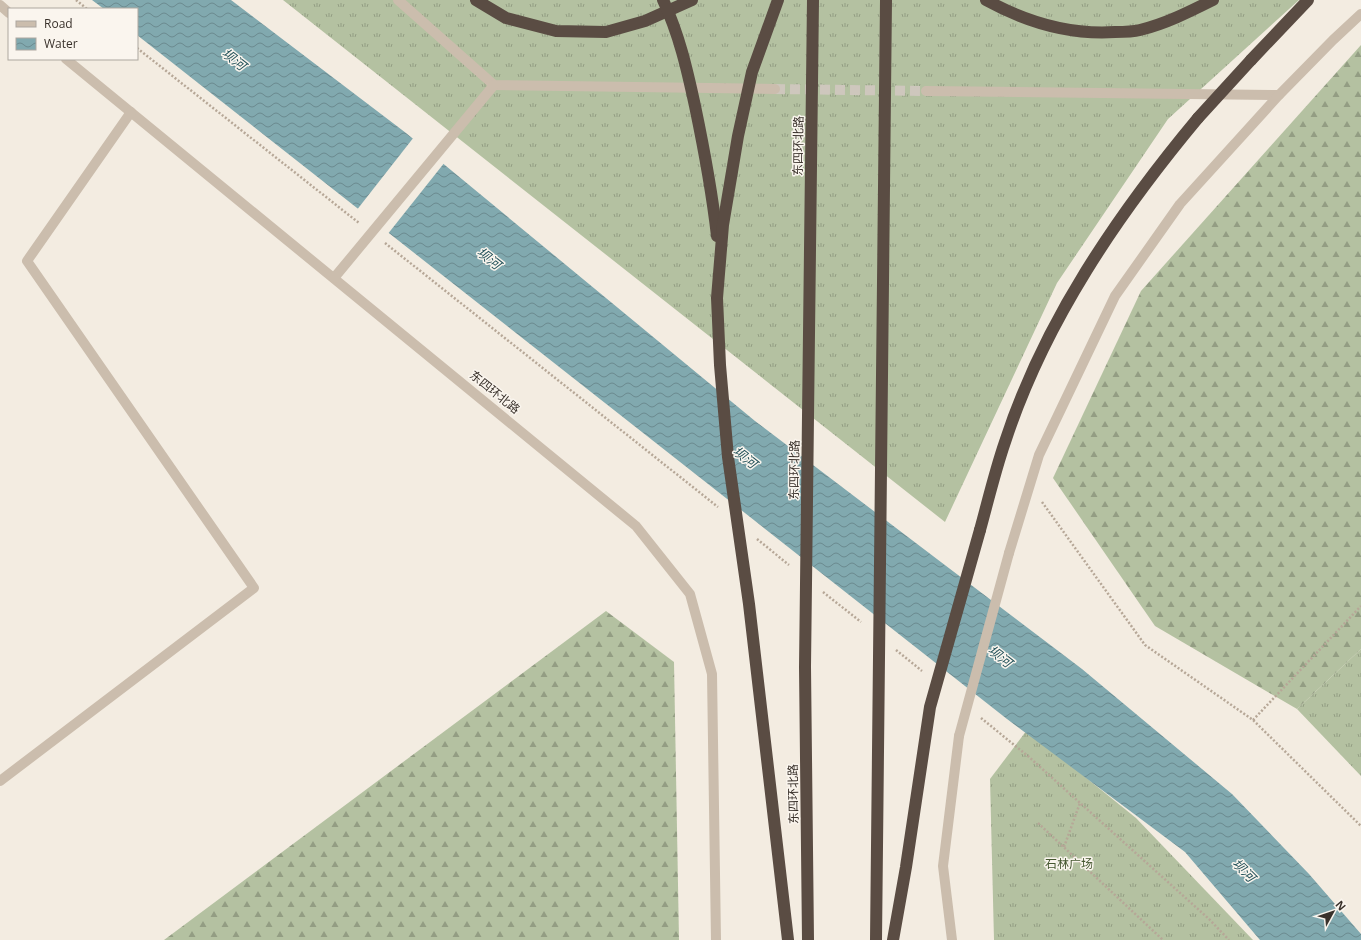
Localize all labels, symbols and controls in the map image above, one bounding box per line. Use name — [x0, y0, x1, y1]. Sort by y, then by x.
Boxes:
legend — [8, 8, 138, 60]
text: Road — [44, 15, 73, 32]
text: Water — [44, 35, 78, 52]
water label: 坝河 — [218, 44, 252, 76]
street label: 东四环北路 — [789, 116, 807, 176]
water label: 坝河 — [473, 243, 507, 275]
street label: 东四环北路 — [466, 367, 524, 417]
street label: 东四环北路 — [785, 440, 803, 500]
water label: 坝河 — [729, 442, 763, 474]
water label: 坝河 — [984, 641, 1018, 673]
street label: 东四环北路 — [784, 764, 802, 824]
water label: 坝河 — [1228, 854, 1262, 888]
park label: 石林广场 — [1045, 855, 1093, 872]
north arrow — [1313, 892, 1353, 932]
text: N — [1332, 897, 1350, 914]

